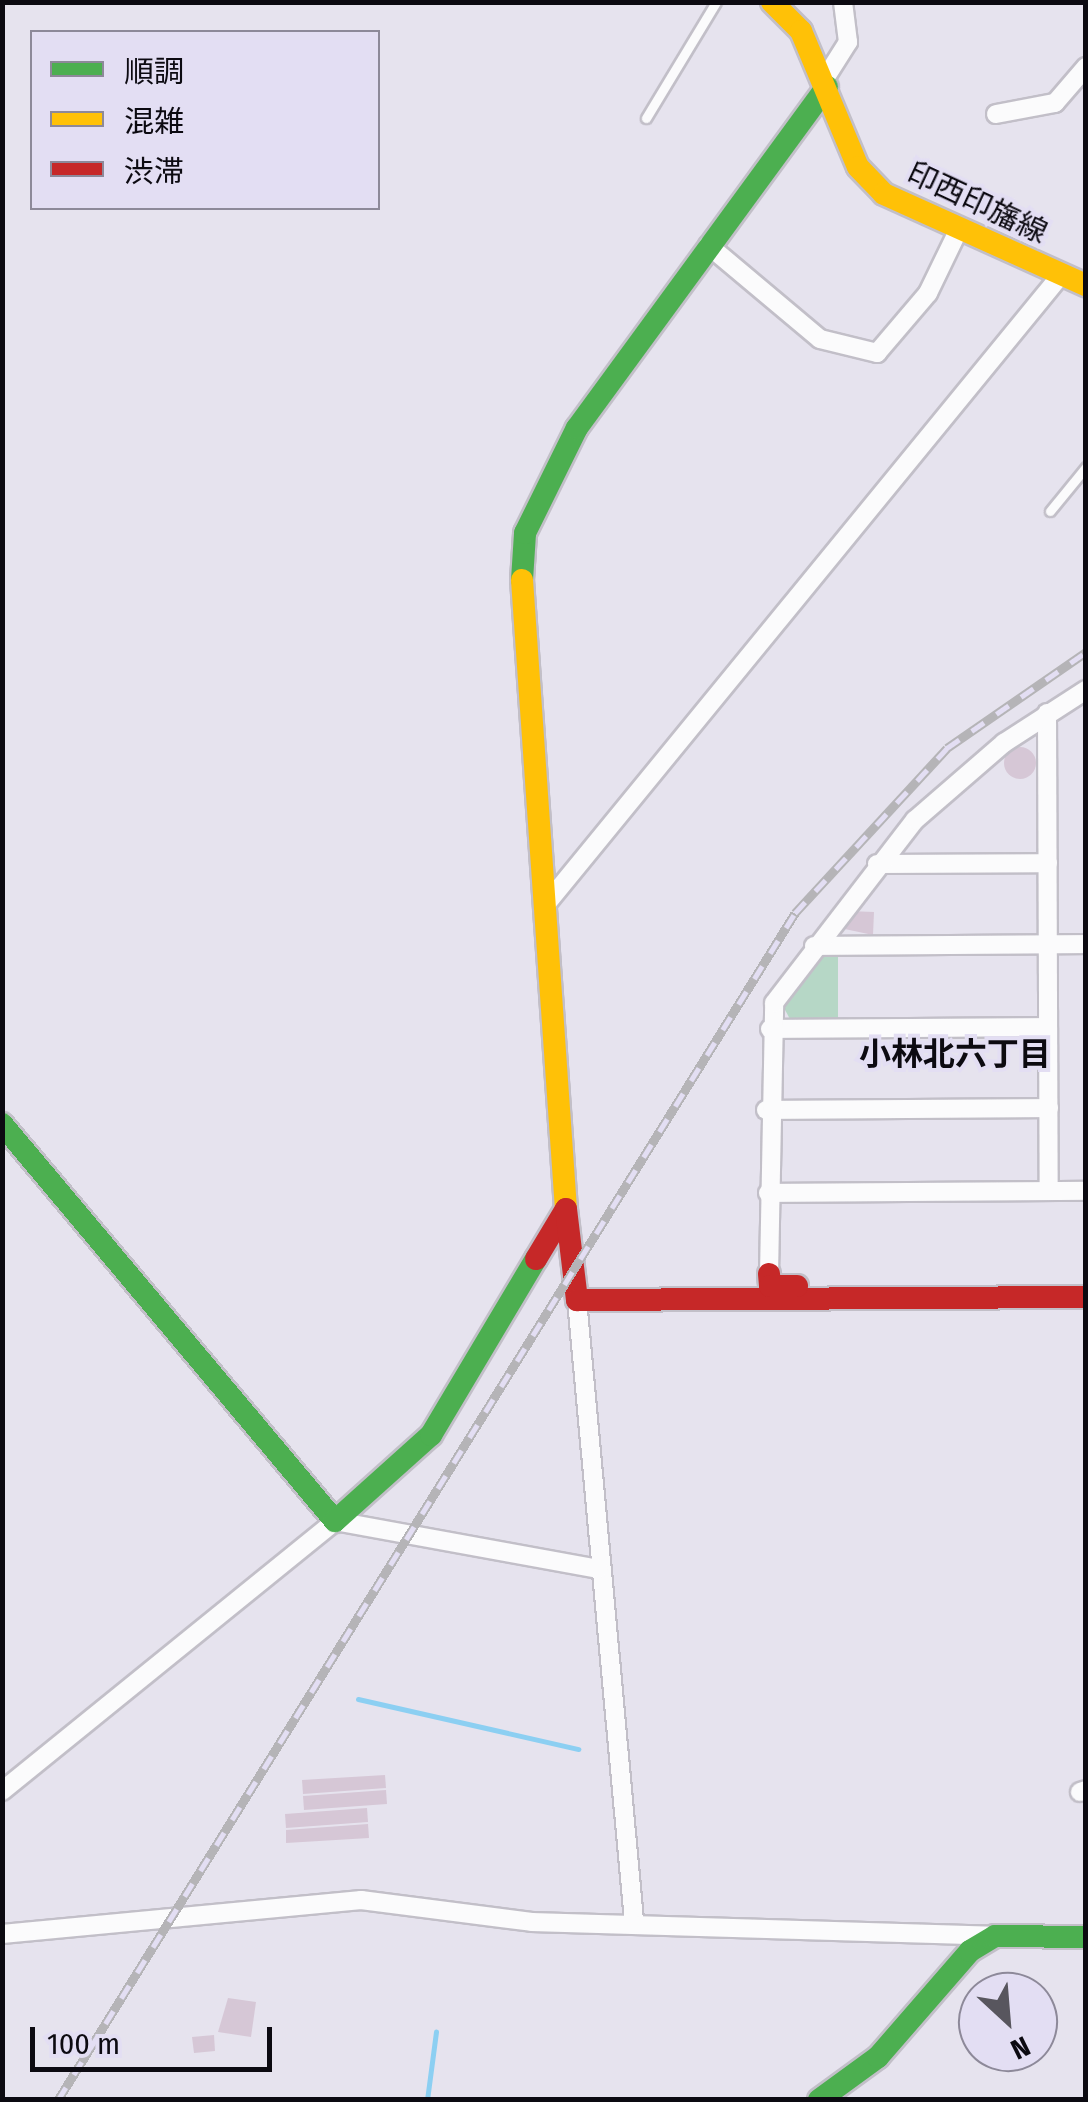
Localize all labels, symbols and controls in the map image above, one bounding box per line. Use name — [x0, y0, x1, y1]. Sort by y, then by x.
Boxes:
legend — [30, 30, 380, 210]
text: 順調 — [124, 54, 184, 90]
text: 混雑 — [124, 104, 184, 140]
text: 渋滞 — [124, 154, 184, 190]
street label: 印西印旛線 — [901, 155, 1053, 251]
district label: 小林北六丁目 — [859, 1035, 1051, 1073]
north arrow — [958, 1972, 1058, 2072]
scale bar — [35, 2007, 278, 2069]
text: 100 m — [47, 2026, 120, 2062]
text: N — [1006, 2029, 1035, 2066]

